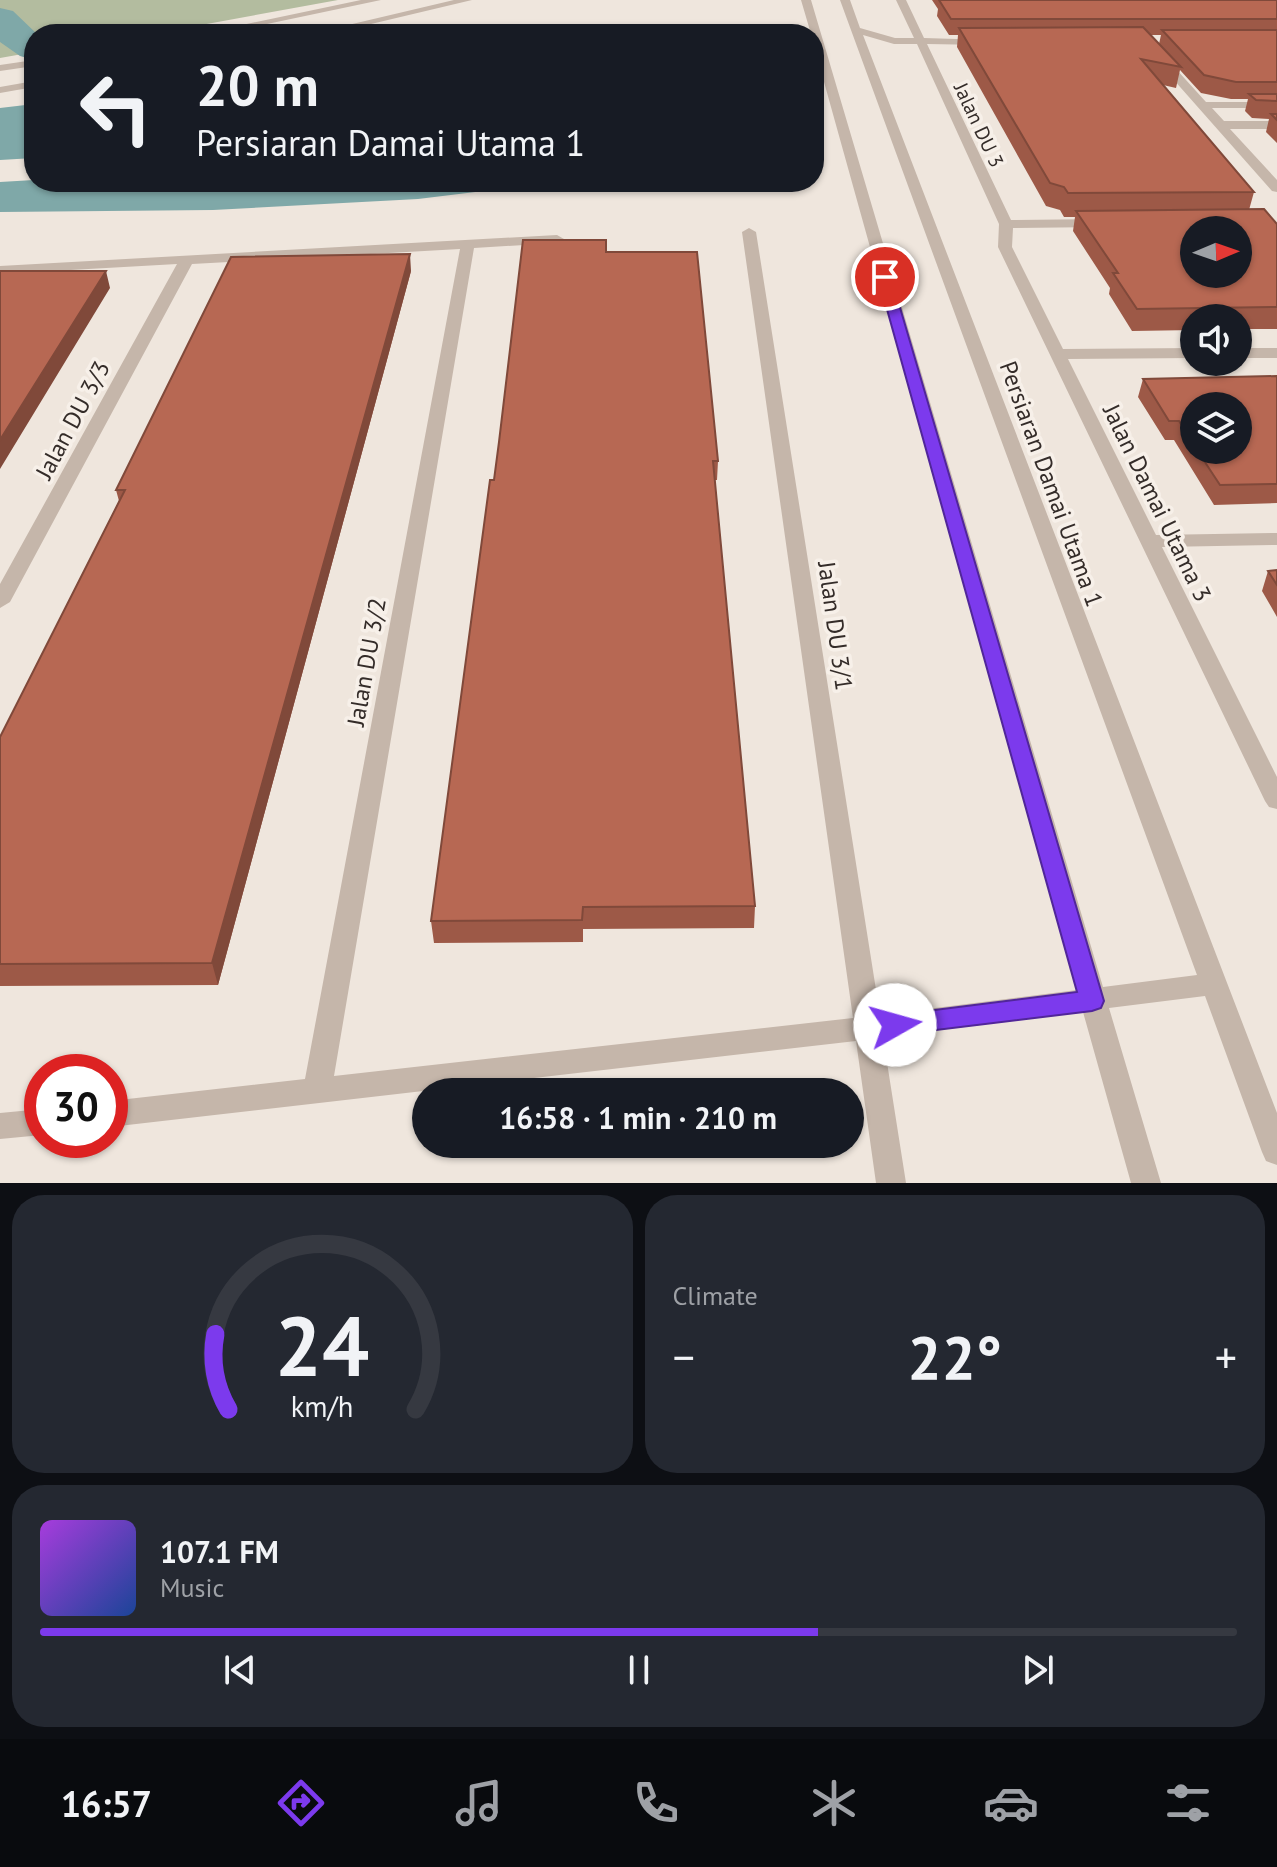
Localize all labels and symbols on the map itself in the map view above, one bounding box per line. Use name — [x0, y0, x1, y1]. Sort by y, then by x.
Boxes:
street label: Jalan DU 3 — [948, 78, 1010, 171]
north arrow — [1180, 216, 1252, 288]
pin — [851, 243, 919, 311]
street label: Jalan DU 3/3 — [28, 355, 117, 485]
street label: Persiaran Damai Utama 1 — [993, 357, 1110, 611]
street label: Jalan Damai Utama 3 — [1096, 398, 1219, 607]
street label: Jalan DU 3/1 — [811, 559, 860, 692]
street label: Jalan DU 3/2 — [340, 595, 393, 729]
position arrow — [853, 983, 937, 1067]
speed limit sign: 30 — [24, 1054, 128, 1158]

